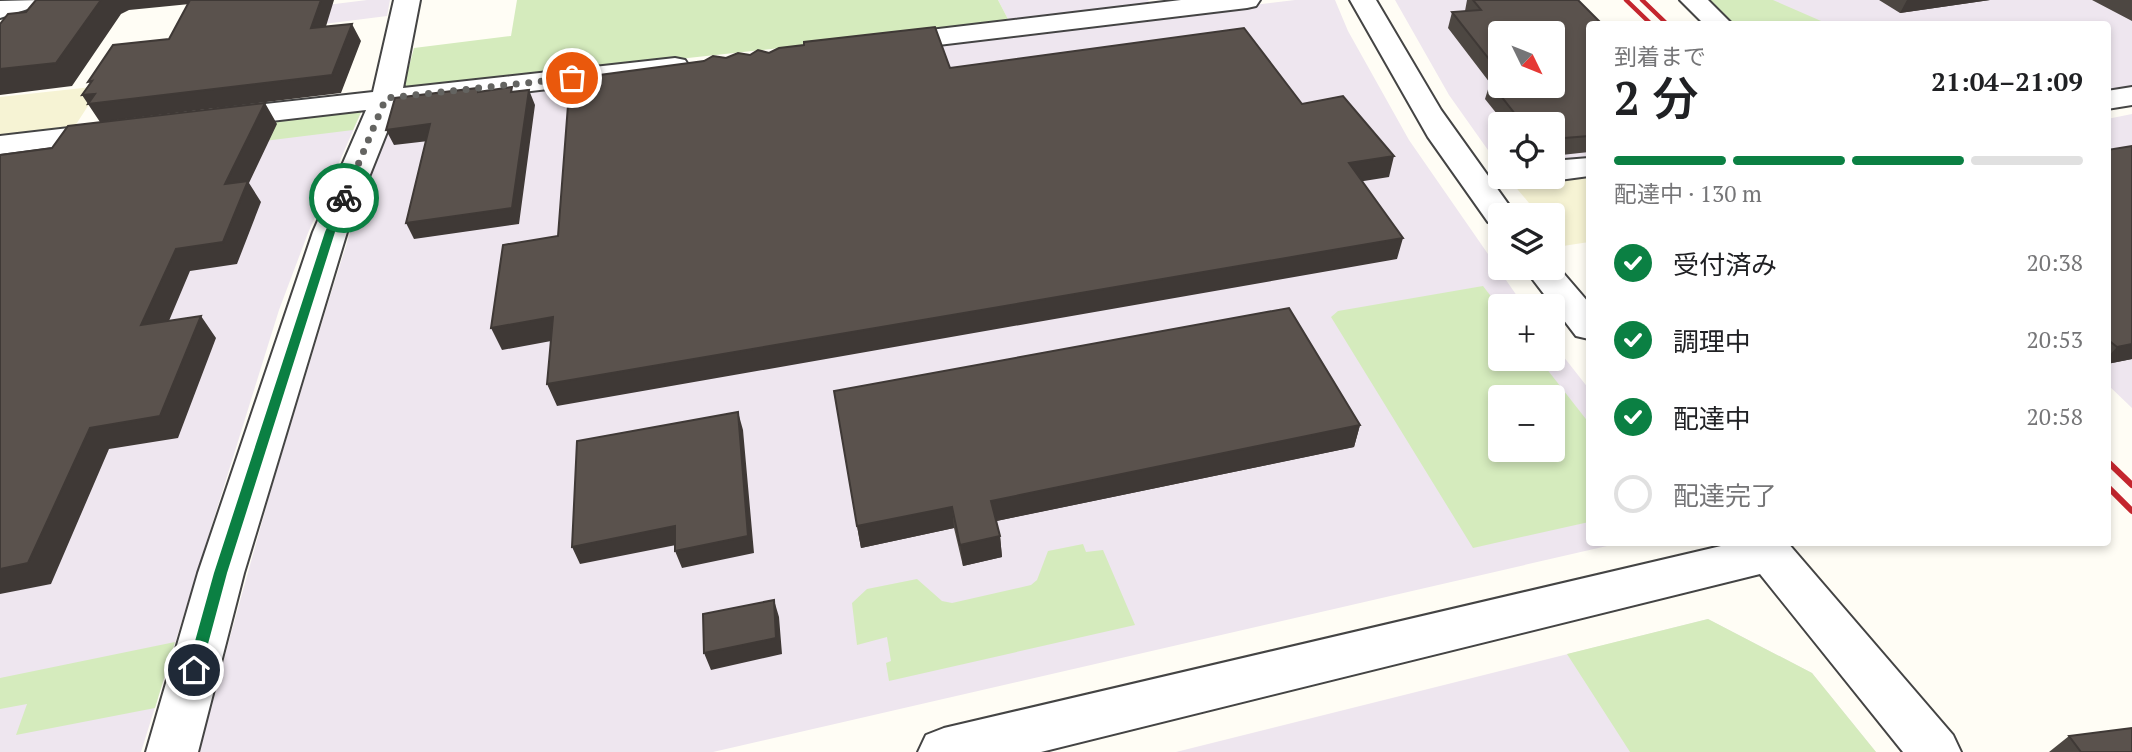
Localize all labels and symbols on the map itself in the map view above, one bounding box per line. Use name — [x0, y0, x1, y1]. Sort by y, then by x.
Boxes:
north arrow — [1488, 21, 1564, 98]
pin — [542, 48, 602, 108]
courier — [309, 163, 379, 233]
pin — [164, 640, 224, 700]

